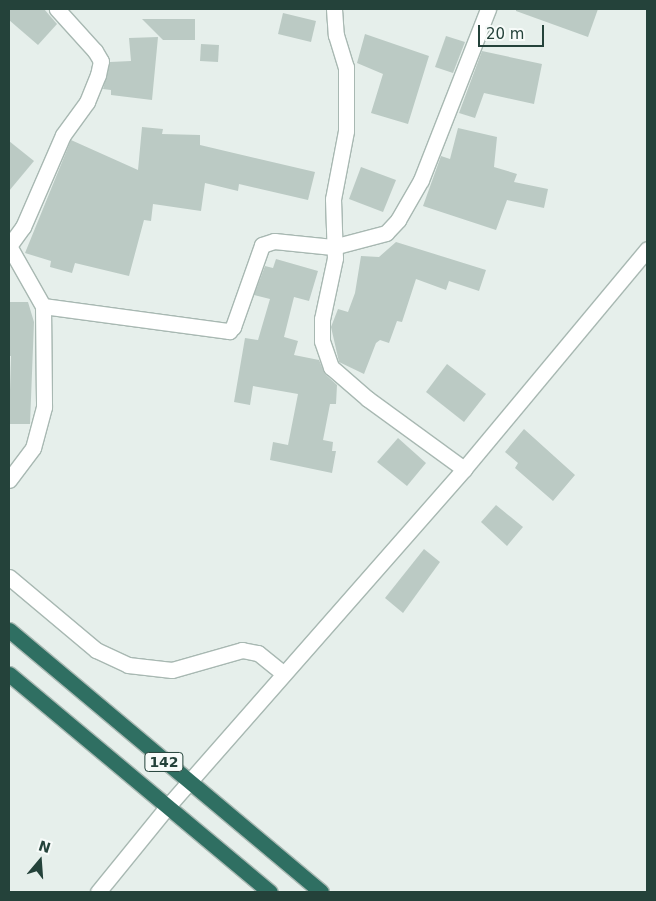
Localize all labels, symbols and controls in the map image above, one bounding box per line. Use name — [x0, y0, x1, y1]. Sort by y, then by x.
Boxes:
scale bar — [481, 15, 547, 47]
text: 20 m — [486, 25, 524, 43]
road number: 142 — [144, 750, 184, 774]
north arrow — [15, 836, 65, 886]
text: N — [37, 837, 53, 856]

